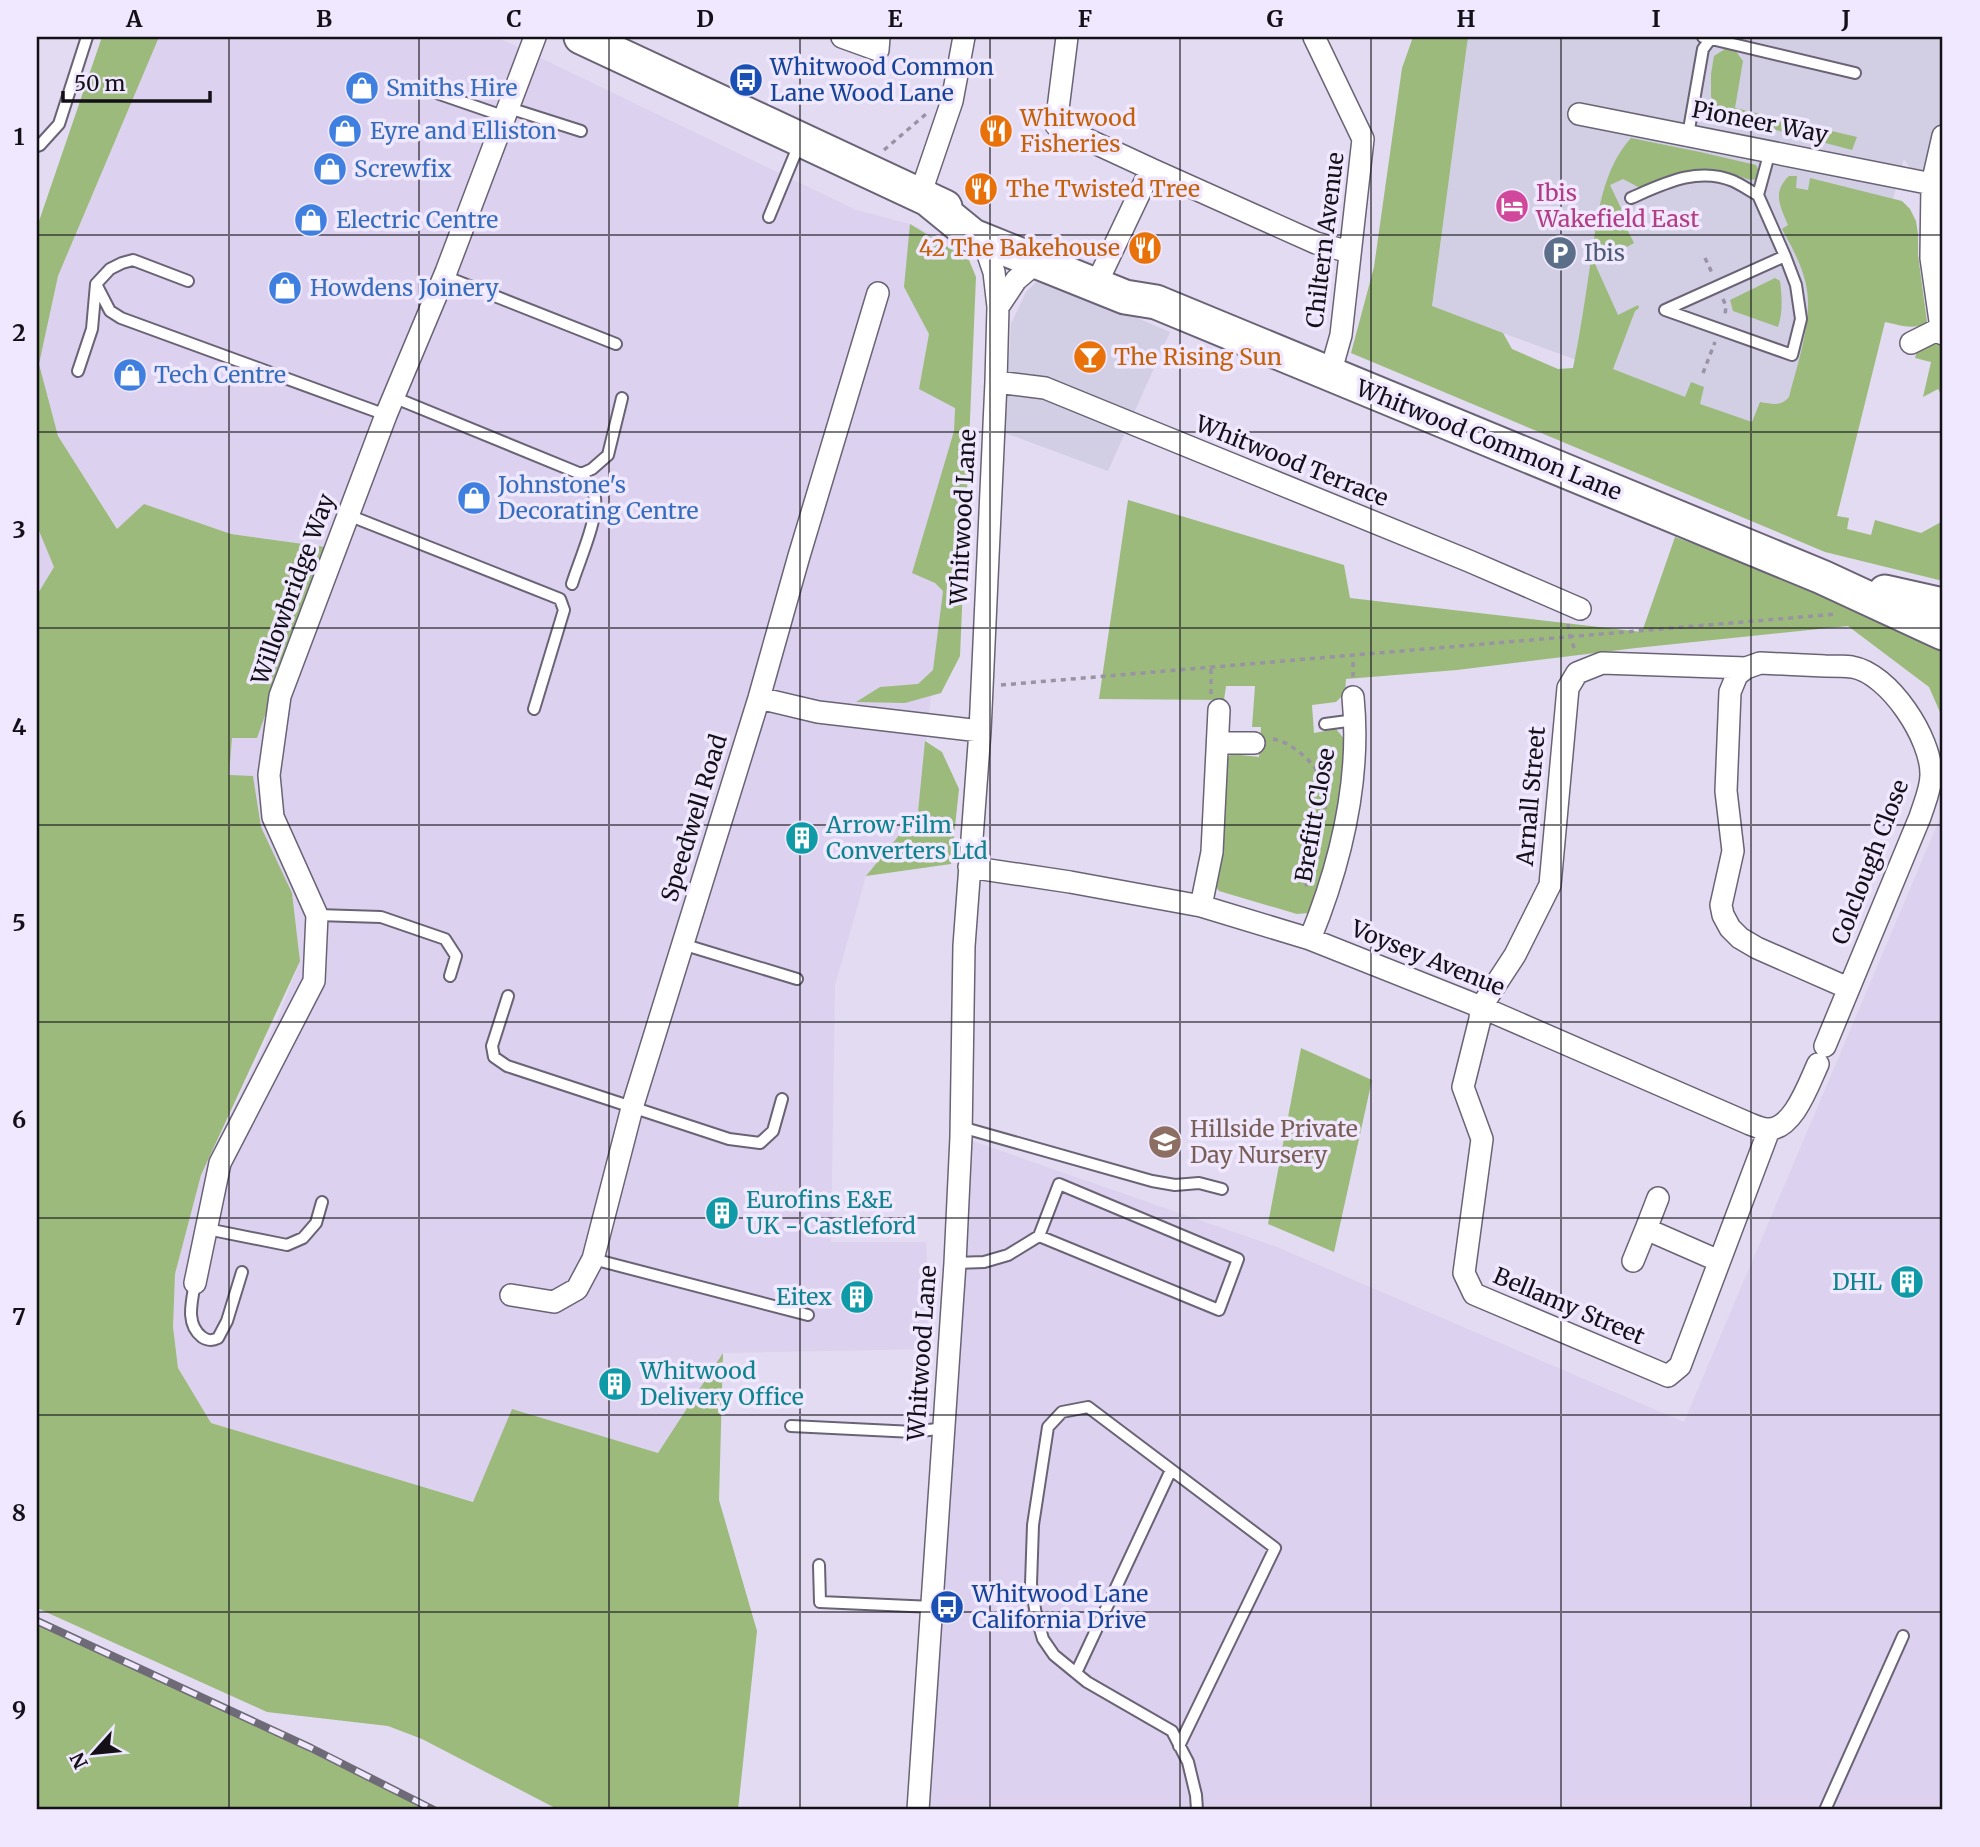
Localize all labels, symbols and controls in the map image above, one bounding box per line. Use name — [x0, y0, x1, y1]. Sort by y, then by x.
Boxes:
text: A — [125, 4, 143, 33]
text: B — [316, 4, 332, 33]
text: C — [506, 4, 522, 33]
text: D — [696, 4, 714, 33]
text: E — [887, 4, 903, 33]
text: F — [1078, 4, 1092, 33]
text: G — [1267, 4, 1284, 33]
text: H — [1457, 4, 1476, 33]
text: I — [1651, 4, 1661, 33]
text: J — [1840, 4, 1851, 33]
place label: Whitwood Common Lane Wood Lane — [769, 52, 994, 107]
scale bar — [63, 60, 210, 104]
bus stop icon: Whitwood Common Lane Wood Lane — [727, 61, 765, 99]
shop icon: Smiths Hire — [343, 69, 381, 107]
text: 50 m — [74, 70, 125, 97]
place label: Smiths Hire — [386, 73, 518, 102]
street label: Pioneer Way — [1689, 94, 1831, 149]
place label: Whitwood Fisheries — [1019, 103, 1136, 158]
shop icon: Eyre and Elliston — [326, 112, 364, 150]
restaurant icon: Whitwood Fisheries — [977, 112, 1015, 150]
place label: Eyre and Elliston — [370, 116, 556, 145]
text: 1 — [14, 122, 25, 151]
shop icon: Screwfix — [311, 150, 349, 188]
street label: Chiltern Avenue — [1299, 150, 1350, 329]
place label: Screwfix — [354, 154, 452, 183]
restaurant icon: The Twisted Tree — [962, 170, 1000, 208]
place label: The Twisted Tree — [1006, 174, 1200, 203]
place label: Ibis Wakefield East — [1535, 178, 1699, 233]
hotel icon: Ibis Wakefield East — [1493, 187, 1531, 225]
shop icon: Electric Centre — [292, 201, 330, 239]
place label: Electric Centre — [336, 205, 498, 234]
restaurant icon: 42 The Bakehouse — [1126, 229, 1164, 267]
place label: 42 The Bakehouse — [919, 233, 1120, 262]
parking icon: Ibis — [1541, 234, 1579, 272]
place label: Ibis — [1584, 238, 1625, 267]
shop icon: Howdens Joinery — [266, 269, 304, 307]
place label: Howdens Joinery — [310, 273, 499, 302]
text: 2 — [12, 318, 26, 347]
bar icon: The Rising Sun — [1071, 338, 1109, 376]
place label: The Rising Sun — [1114, 342, 1282, 371]
shop icon: Tech Centre — [111, 356, 149, 394]
place label: Tech Centre — [154, 360, 286, 389]
street label: Whitwood Common Lane — [1351, 373, 1626, 506]
street label: Whitwood Terrace — [1191, 408, 1393, 512]
street label: Whitwood Lane — [943, 428, 982, 607]
place label: Johnstone's Decorating Centre — [497, 470, 699, 525]
shop icon: Johnstone's Decorating Centre — [455, 479, 493, 517]
street label: Willowbridge Way — [244, 489, 341, 689]
text: 3 — [12, 515, 26, 544]
text: 4 — [12, 712, 27, 741]
street label: Arnall Street — [1510, 725, 1551, 868]
street label: Speedwell Road — [654, 730, 733, 905]
street label: Brefitt Close — [1288, 746, 1341, 884]
street label: Colclough Close — [1825, 775, 1914, 948]
place label: Arrow Film Converters Ltd — [825, 810, 988, 865]
building icon: Arrow Film Converters Ltd — [783, 819, 821, 857]
text: 5 — [12, 908, 26, 937]
street label: Voysey Avenue — [1346, 913, 1509, 1002]
text: 6 — [12, 1105, 26, 1134]
place label: Hillside Private Day Nursery — [1190, 1114, 1358, 1169]
school or university icon: Hillside Private Day Nursery — [1146, 1123, 1184, 1161]
place label: Eurofins E&E UK - Castleford — [746, 1185, 916, 1240]
building icon: Eurofins E&E UK - Castleford — [703, 1194, 741, 1232]
street label: Bellamy Street — [1489, 1261, 1649, 1350]
building icon: DHL — [1888, 1263, 1926, 1301]
street label: Whitwood Lane — [901, 1264, 942, 1443]
place label: DHL — [1832, 1267, 1882, 1296]
building icon: Eitex — [838, 1278, 876, 1316]
place label: Eitex — [776, 1282, 832, 1311]
text: 7 — [12, 1302, 26, 1331]
place label: Whitwood Delivery Office — [639, 1356, 804, 1411]
building icon: Whitwood Delivery Office — [596, 1365, 634, 1403]
text: 8 — [12, 1498, 26, 1527]
place label: Whitwood Lane California Drive — [971, 1579, 1148, 1634]
bus stop icon: Whitwood Lane California Drive — [928, 1588, 966, 1626]
text: 9 — [12, 1695, 26, 1724]
north arrow — [60, 1717, 130, 1787]
text: N — [65, 1749, 93, 1773]

